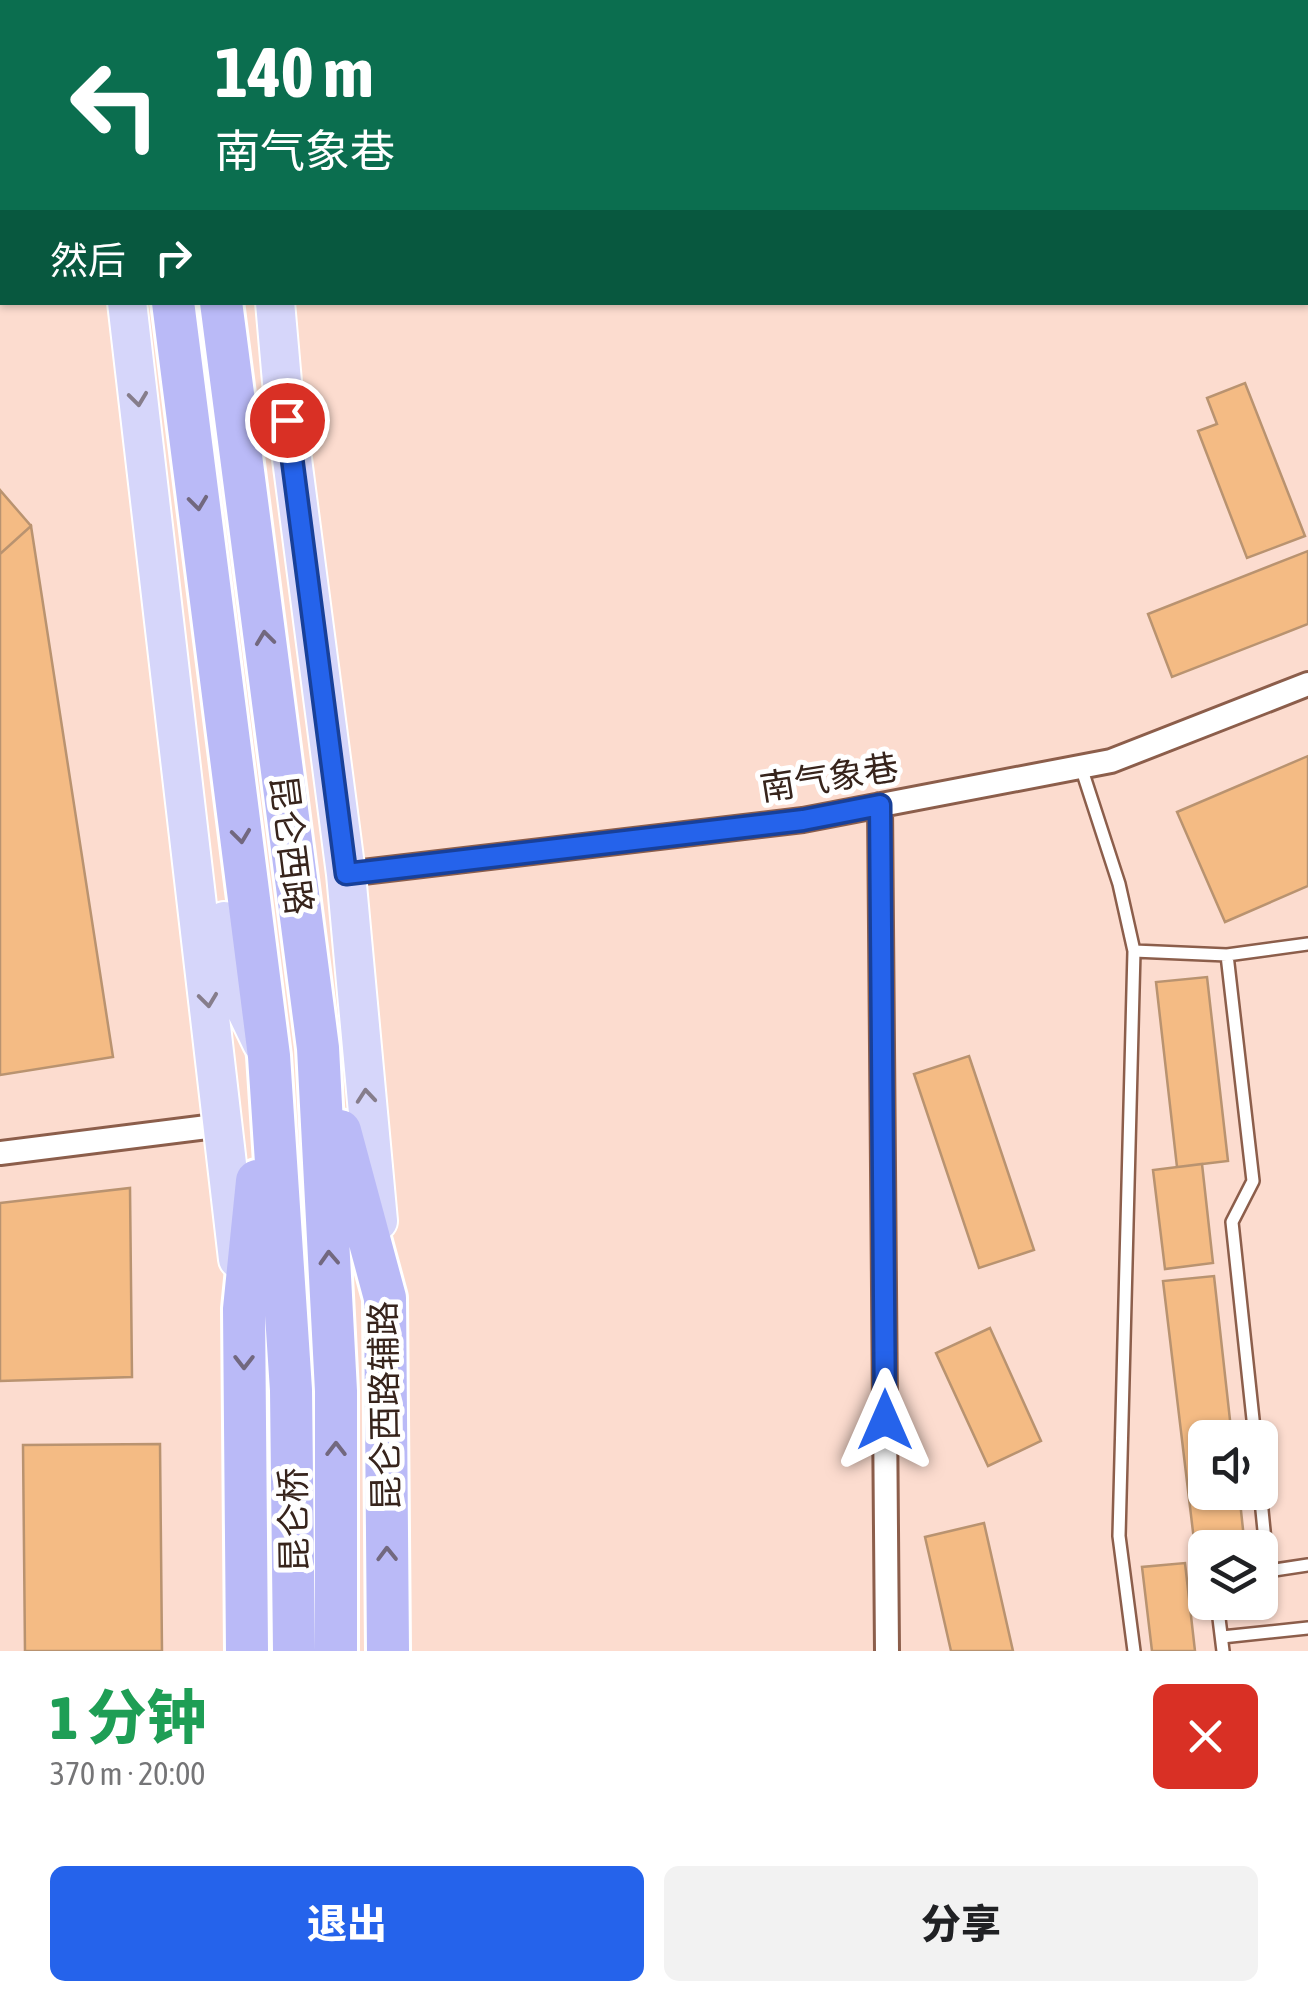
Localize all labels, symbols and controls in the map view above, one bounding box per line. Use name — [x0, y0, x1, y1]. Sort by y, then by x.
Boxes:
text: 140 m — [215, 32, 374, 112]
icon: left — [50, 40, 180, 170]
text: 南气象巷 — [215, 125, 395, 177]
icon: right — [146, 230, 201, 285]
text: 然后 — [50, 239, 126, 282]
pin — [245, 378, 330, 463]
one-way arrow — [127, 392, 148, 408]
icon: arrive — [260, 393, 315, 448]
one-way arrow — [187, 495, 208, 512]
one-way arrow — [255, 630, 276, 646]
street label: 南气象巷 — [757, 746, 901, 808]
street label: 昆仑西路 — [264, 773, 320, 917]
one-way arrow — [230, 828, 251, 844]
one-way arrow — [197, 993, 218, 1009]
one-way arrow — [356, 1088, 378, 1104]
one-way arrow — [319, 1250, 340, 1266]
street label: 昆仑西路辅路 — [362, 1301, 406, 1511]
one-way arrow — [234, 1355, 255, 1371]
position arrow — [833, 1368, 937, 1472]
map controls — [1188, 1420, 1278, 1620]
button: sound — [1188, 1420, 1278, 1510]
one-way arrow — [325, 1440, 347, 1456]
street label: 昆仑桥 — [272, 1467, 314, 1573]
button: layers — [1188, 1530, 1278, 1620]
one-way arrow — [376, 1545, 398, 1560]
text: 1 分钟 — [50, 1683, 206, 1752]
button: close — [1153, 1684, 1258, 1789]
text: 370 m · 20:00 — [50, 1755, 205, 1792]
button: 退出 — [50, 1866, 644, 1981]
button: 分享 — [664, 1866, 1258, 1981]

